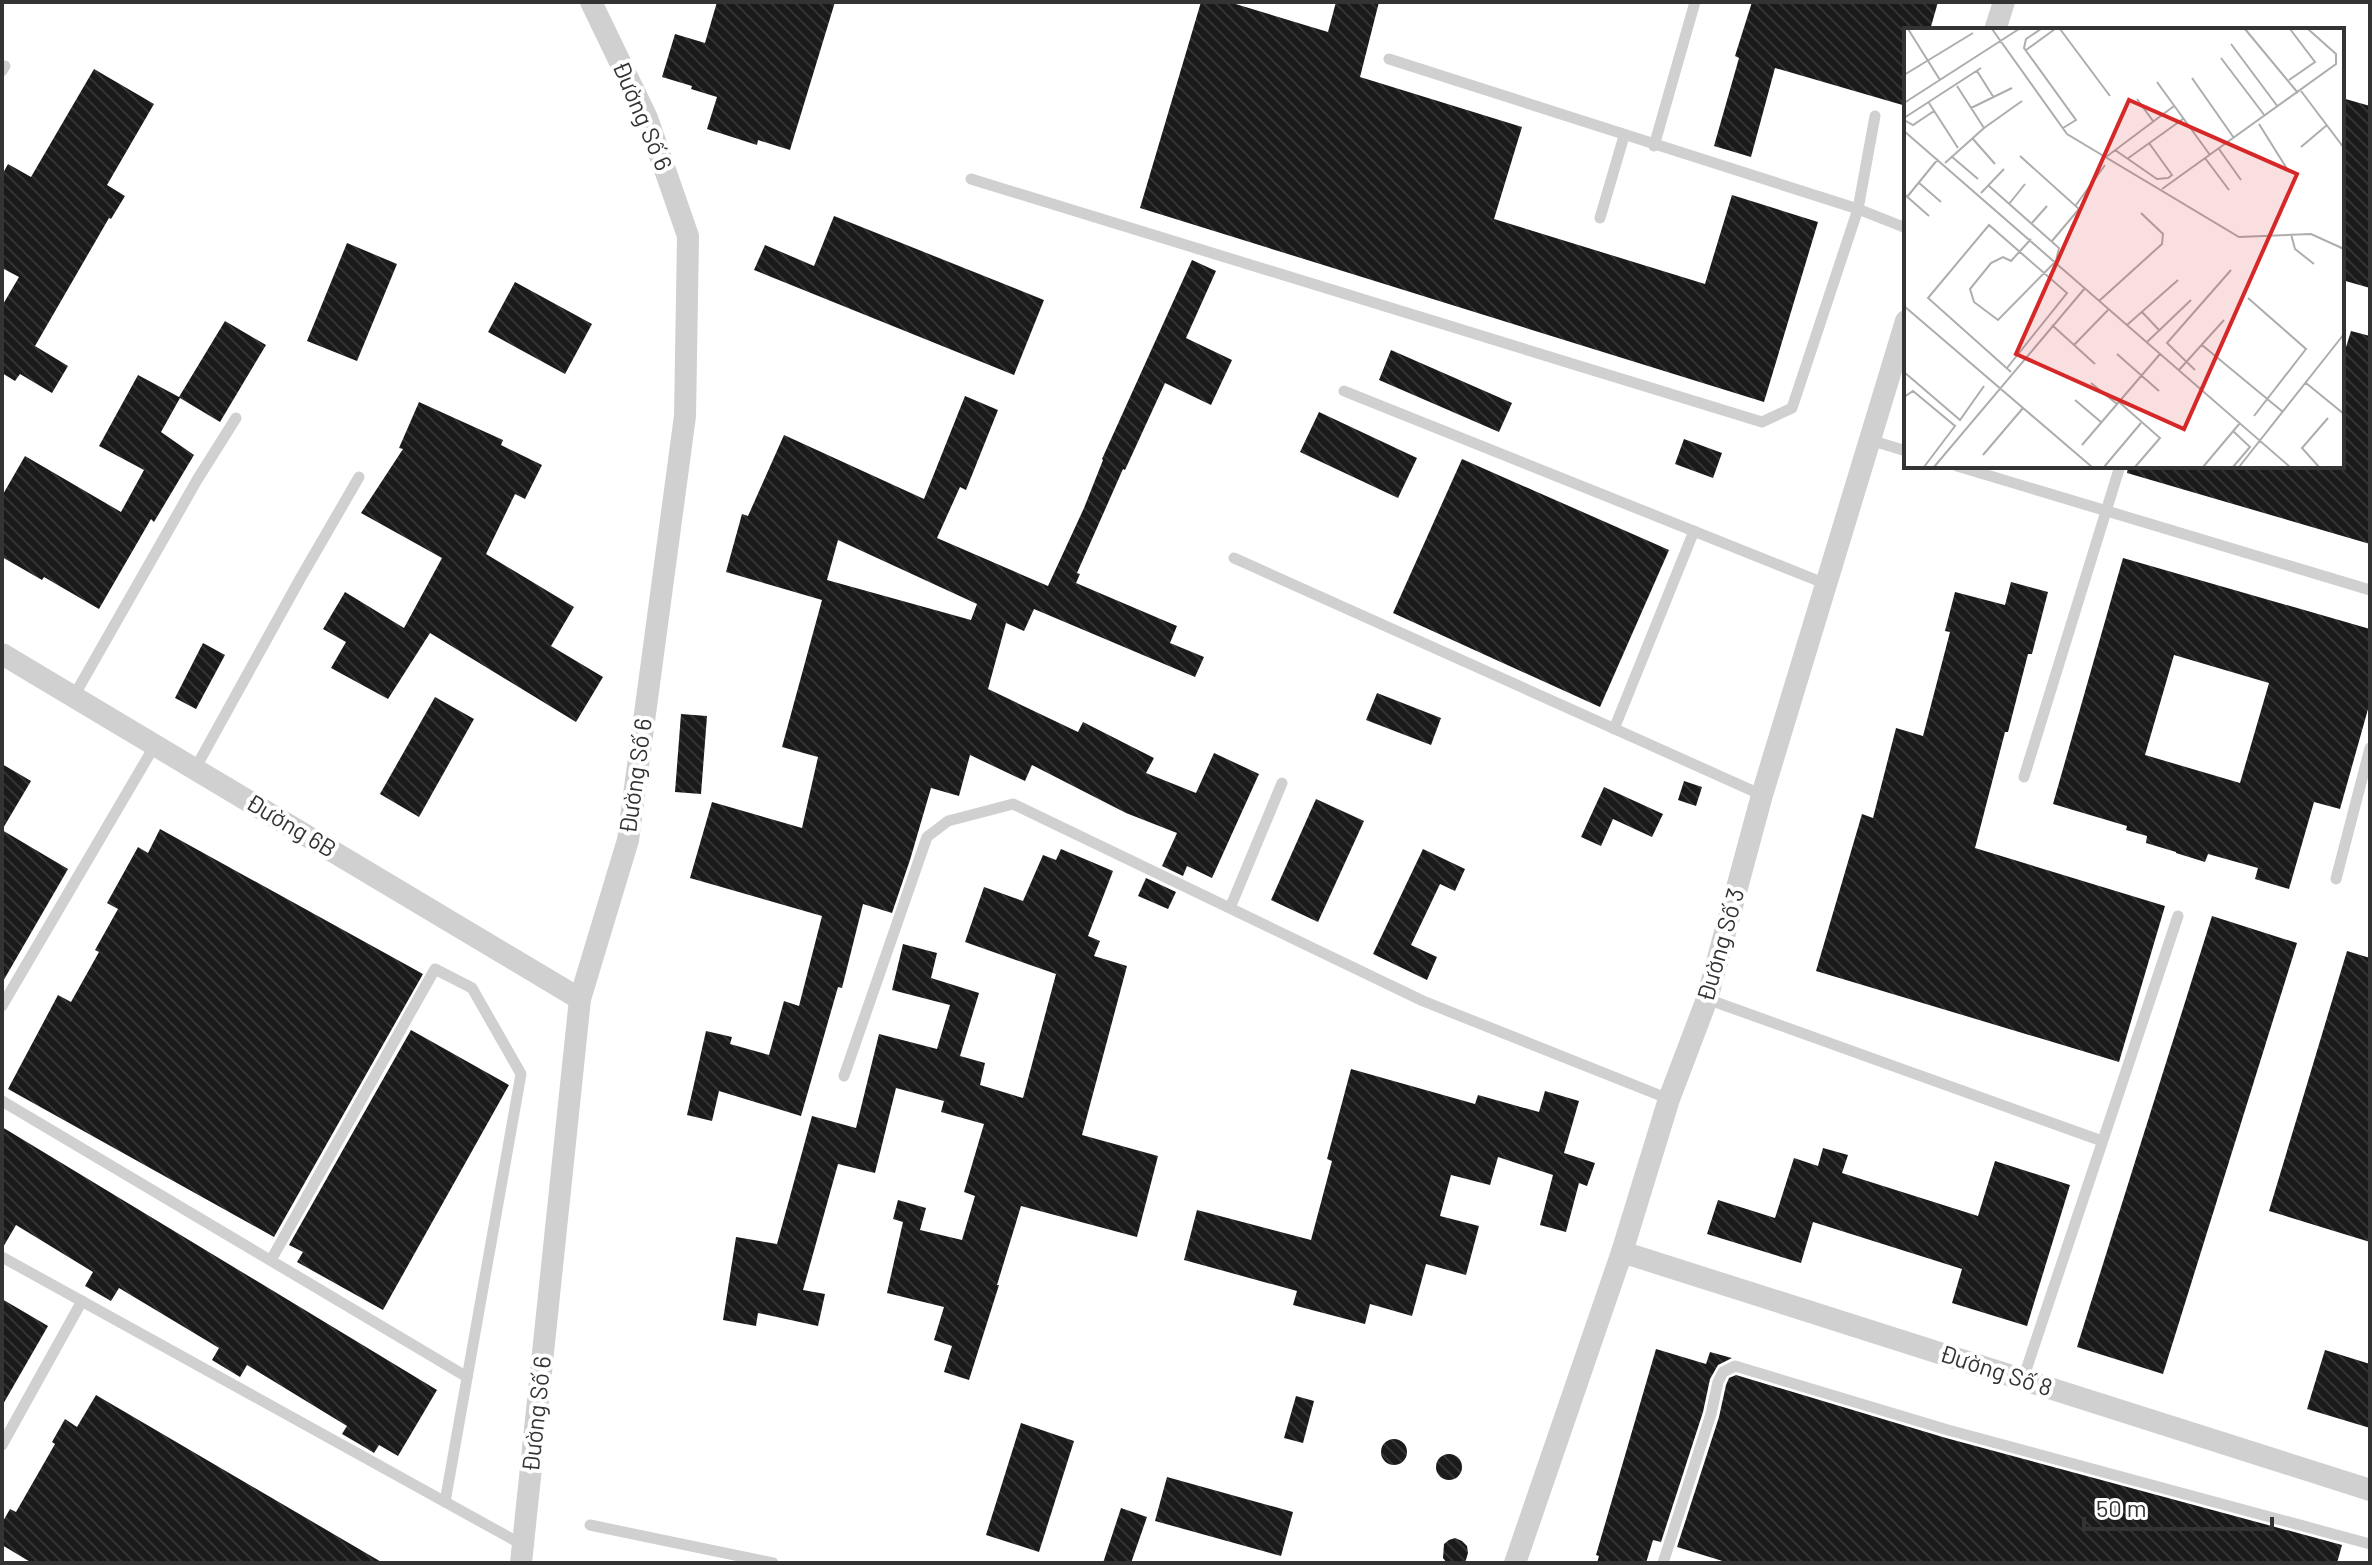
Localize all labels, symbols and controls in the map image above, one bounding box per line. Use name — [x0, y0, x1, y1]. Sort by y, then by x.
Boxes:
inset map — [1904, 28, 2344, 468]
street label: Đường Số 6 — [607, 56, 679, 175]
street label: Đường Số 6 — [612, 716, 657, 835]
street label: Đường 6B — [242, 787, 342, 863]
street label: Đường Số 3 — [1690, 885, 1750, 1005]
street label: Đường Số 8 — [1937, 1338, 2056, 1401]
street label: Đường Số 6 — [515, 1354, 556, 1473]
scale bar — [2084, 1481, 2272, 1531]
text: 50 m — [2096, 1493, 2147, 1522]

